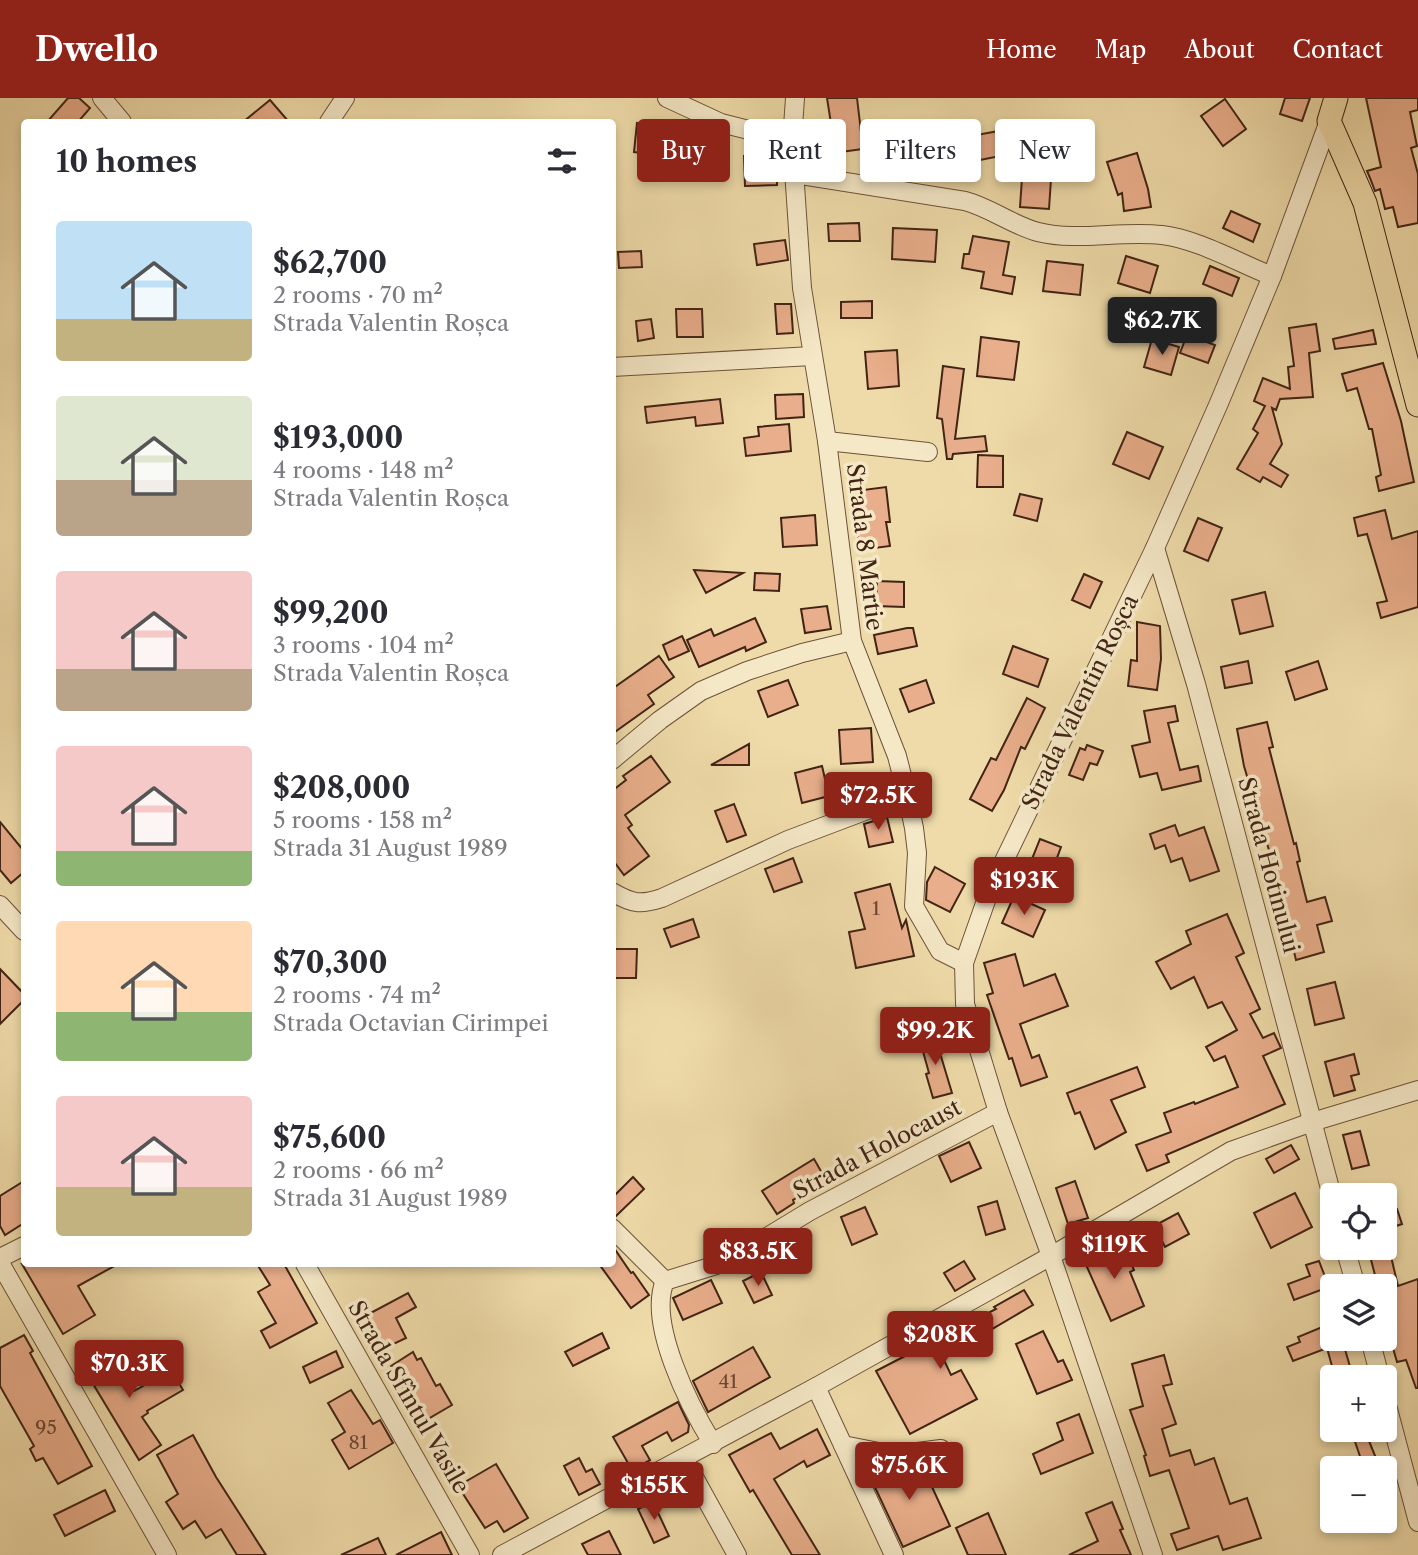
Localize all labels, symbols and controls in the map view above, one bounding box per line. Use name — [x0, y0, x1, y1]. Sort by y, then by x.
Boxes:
text: Dwello — [35, 29, 158, 70]
text: Home — [986, 35, 1057, 64]
text: Map — [1095, 35, 1146, 64]
text: About — [1184, 35, 1255, 64]
text: Contact — [1293, 35, 1383, 64]
chip: Buy — [637, 119, 730, 182]
chip: Rent — [744, 119, 846, 182]
chip: Filters — [860, 119, 981, 182]
chip: New — [995, 119, 1095, 182]
icon: filters — [543, 142, 581, 180]
text: 10 homes — [56, 143, 197, 180]
text: $62,700 — [273, 244, 387, 281]
icon: home — [112, 249, 196, 333]
text: 2 rooms · 70 m² — [273, 281, 443, 309]
pin: $62.7K — [1105, 298, 1219, 357]
text: $62.7K — [1124, 306, 1200, 334]
text: Strada Valentin Roșca — [273, 309, 509, 337]
text: $193,000 — [273, 419, 403, 456]
icon: home — [112, 424, 196, 508]
text: 4 rooms · 148 m² — [273, 456, 454, 484]
street label: Strada 8 Martie — [841, 462, 889, 632]
text: Strada Valentin Roșca — [273, 484, 509, 512]
street label: Strada Valentin Roșca — [1016, 589, 1145, 814]
text: $99,200 — [273, 594, 389, 631]
icon: home — [112, 599, 196, 683]
text: 3 rooms · 104 m² — [273, 631, 454, 659]
text: Strada Valentin Roșca — [273, 659, 509, 687]
text: $208,000 — [273, 769, 410, 806]
pin: $72.5K — [821, 772, 935, 832]
icon: home — [112, 774, 196, 858]
street label: Strada Hotinului — [1232, 774, 1306, 956]
text: $72.5K — [840, 781, 916, 809]
text: 5 rooms · 158 m² — [273, 806, 452, 834]
text: Strada 31 August 1989 — [273, 834, 508, 862]
pin: $193K — [975, 858, 1073, 917]
text: $193K — [990, 866, 1058, 894]
house number: 1 — [872, 897, 880, 920]
text: $70,300 — [273, 944, 388, 981]
icon: home — [112, 949, 196, 1033]
text: 2 rooms · 74 m² — [273, 981, 441, 1009]
pin: $99.2K — [878, 1007, 992, 1067]
text: Strada Octavian Cirimpei — [273, 1009, 548, 1037]
text: $99.2K — [896, 1016, 974, 1044]
street label: Strada Holocaust — [788, 1093, 966, 1205]
text: $75,600 — [273, 1119, 386, 1156]
icon: home — [112, 1124, 196, 1208]
text: 2 rooms · 66 m² — [273, 1156, 444, 1184]
map controls — [1320, 1183, 1397, 1533]
button: locate — [1320, 1183, 1397, 1260]
text: Strada 31 August 1989 — [273, 1184, 508, 1212]
pin: $119K — [1065, 1222, 1163, 1281]
pin: $83.5K — [701, 1228, 815, 1288]
text: $119K — [1081, 1230, 1147, 1258]
text: $83.5K — [719, 1237, 797, 1265]
button: layers — [1320, 1274, 1397, 1351]
street label: Strada Sfîntul Vasile — [342, 1296, 476, 1498]
pin: $208K — [891, 1312, 989, 1371]
text: $208K — [903, 1320, 977, 1348]
pin: $70.3K — [72, 1340, 186, 1400]
text: $70.3K — [91, 1349, 167, 1377]
button: + — [1320, 1365, 1397, 1442]
house number: 41 — [719, 1370, 737, 1393]
house number: 95 — [35, 1416, 57, 1439]
house number: 81 — [348, 1431, 368, 1454]
pin: $75.6K — [852, 1442, 966, 1502]
text: $75.6K — [871, 1451, 947, 1479]
button: − — [1320, 1456, 1397, 1533]
pin: $155K — [605, 1462, 703, 1522]
text: $155K — [621, 1471, 687, 1499]

